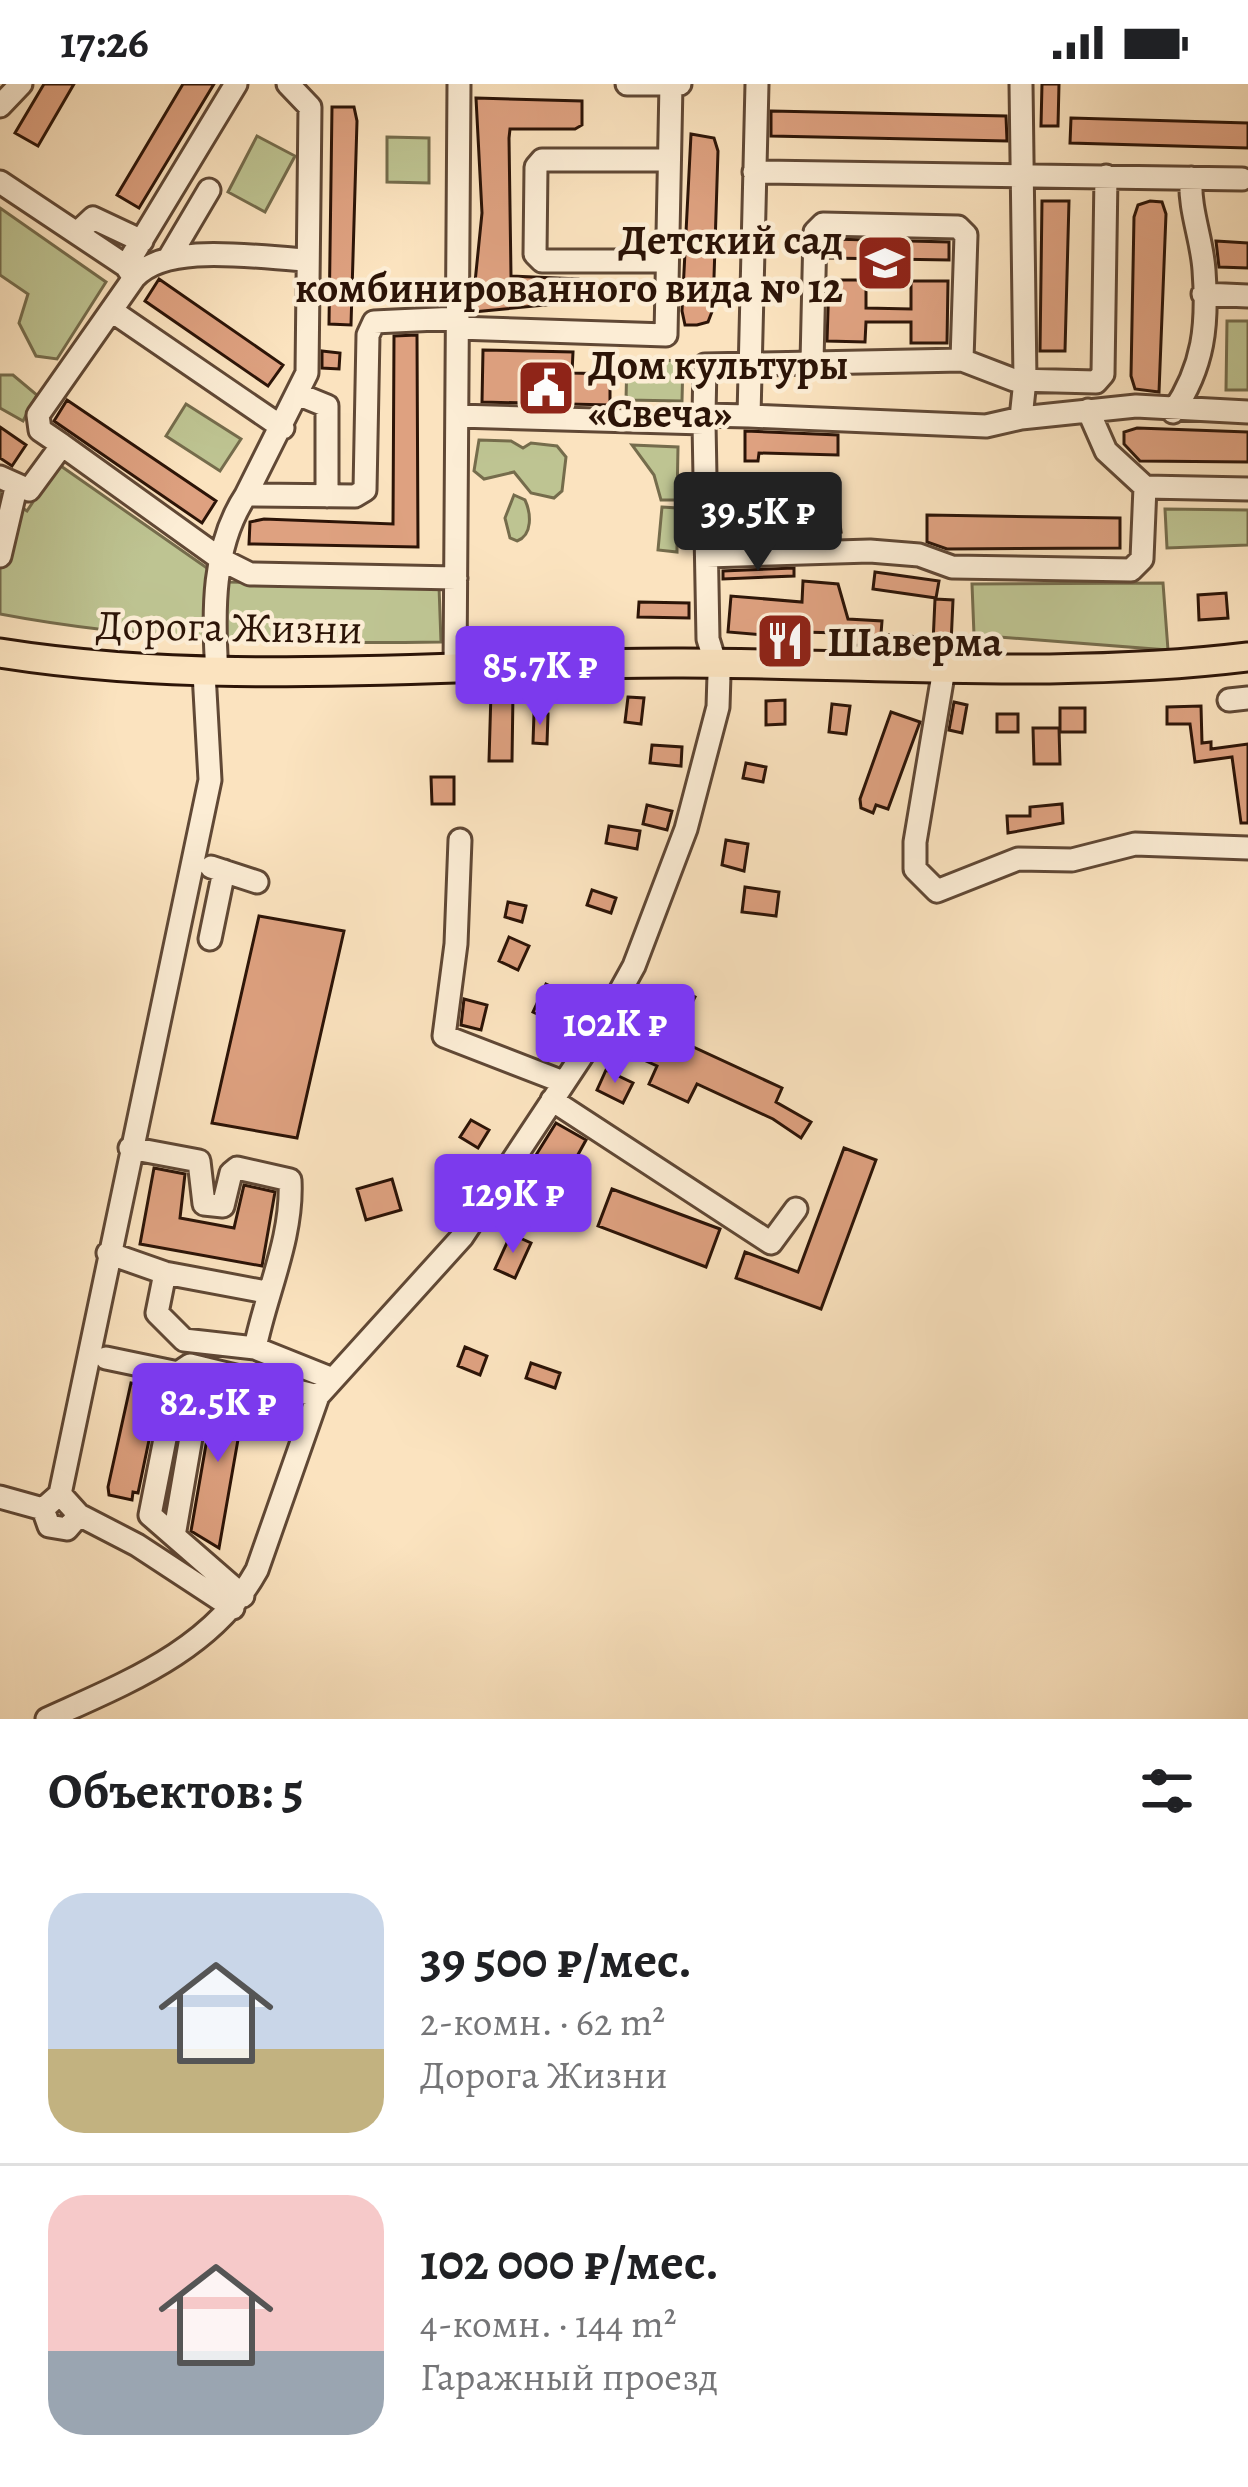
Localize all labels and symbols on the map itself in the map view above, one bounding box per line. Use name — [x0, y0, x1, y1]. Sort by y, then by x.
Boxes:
place label: Детский сад комбинированного вида № 12 — [295, 211, 843, 316]
school or university icon: Детский сад комбинированного вида № 12 — [854, 232, 916, 294]
place label: Дом культуры «Свеча» — [588, 336, 849, 441]
public building icon: Дом культуры «Свеча» — [515, 357, 577, 419]
pin: 39.5K ₽ — [647, 472, 869, 574]
street label: Дорога Жизни — [95, 596, 363, 657]
restaurant icon: Шаверма — [754, 610, 816, 672]
place label: Шаверма — [827, 613, 1003, 670]
pin: 85.7K ₽ — [429, 626, 651, 728]
pin: 102K ₽ — [517, 984, 713, 1086]
pin: 129K ₽ — [415, 1154, 611, 1256]
pin: 82.5K ₽ — [107, 1363, 329, 1465]

